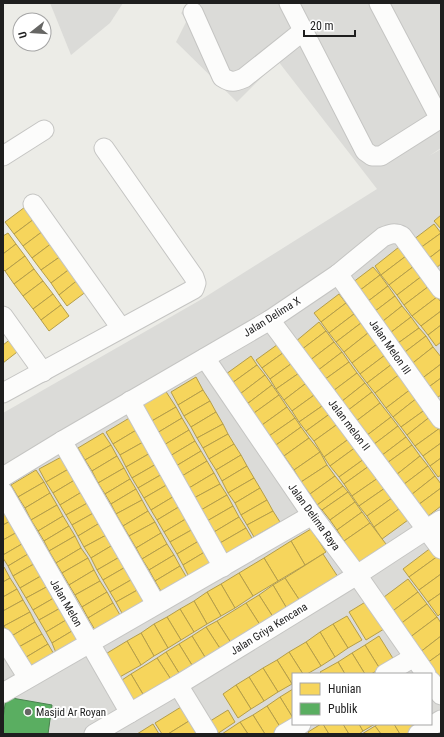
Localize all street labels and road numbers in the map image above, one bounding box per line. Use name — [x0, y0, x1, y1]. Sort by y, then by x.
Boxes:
street label: Jalan Delima X — [241, 294, 303, 340]
street label: Jalan Melon III — [366, 317, 414, 377]
street label: Jalan melon II — [325, 397, 373, 453]
street label: Jalan Delima Raya — [285, 481, 343, 553]
street label: Jalan Melon — [47, 577, 85, 629]
street label: Jalan Griya Kencana — [228, 600, 310, 658]

